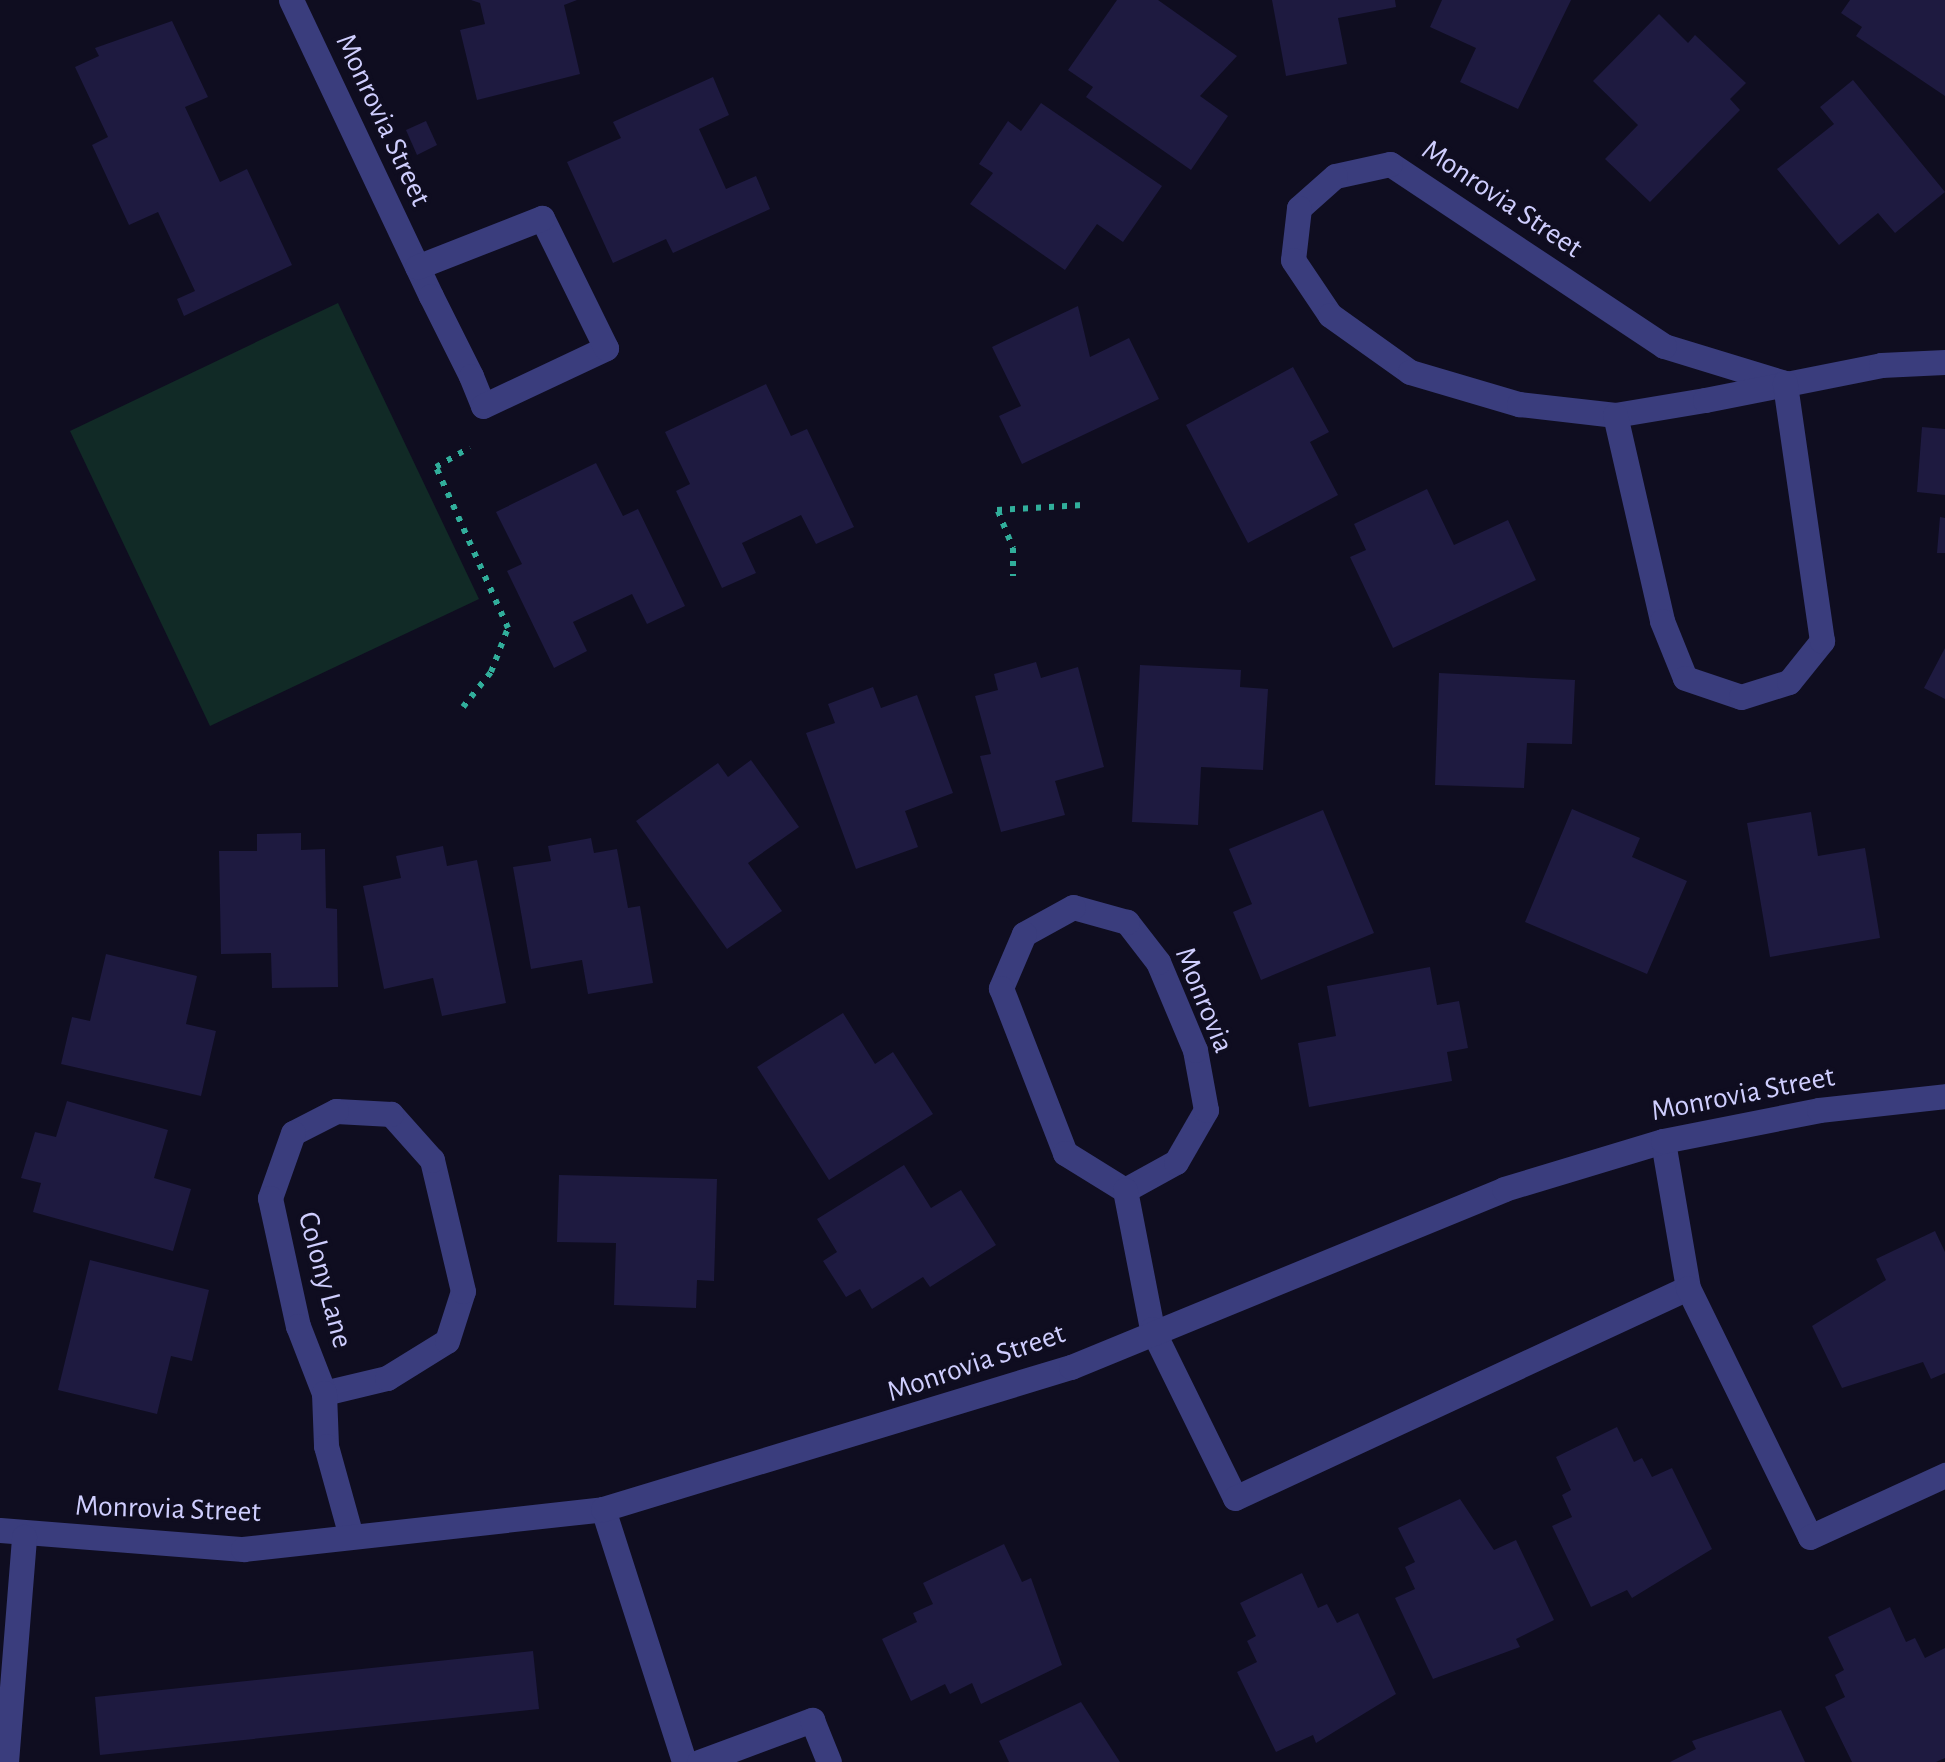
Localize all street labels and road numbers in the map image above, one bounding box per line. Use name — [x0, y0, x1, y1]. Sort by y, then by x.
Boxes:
street label: Monrovia Street — [327, 28, 439, 212]
street label: Monrovia Street — [1415, 132, 1589, 266]
street label: Monrovia — [1167, 942, 1241, 1058]
street label: Monrovia Street — [1648, 1059, 1838, 1129]
street label: Colony Lane — [290, 1208, 360, 1352]
street label: Monrovia Street — [882, 1316, 1070, 1410]
street label: Monrovia Street — [74, 1488, 262, 1530]

